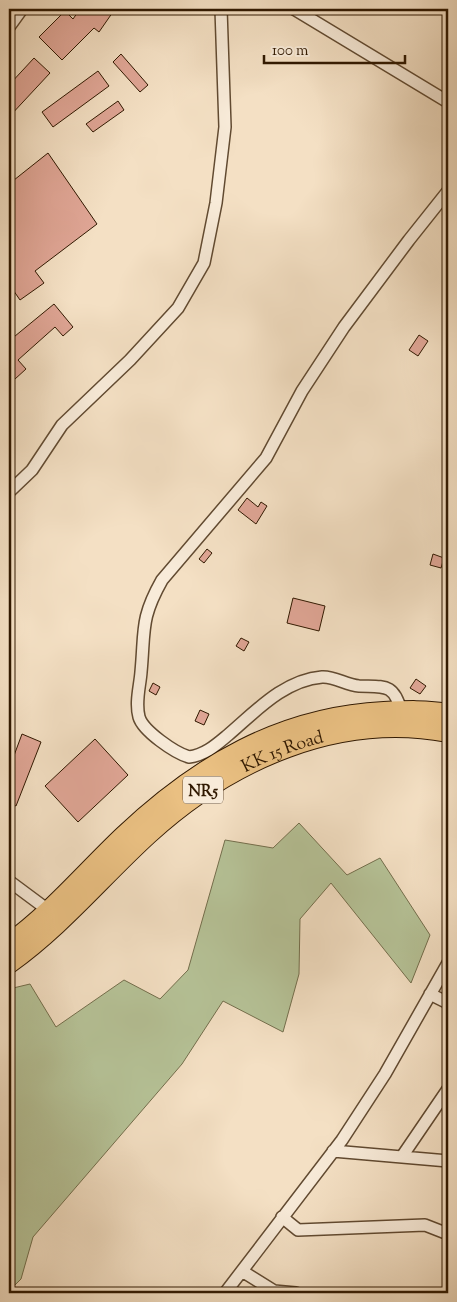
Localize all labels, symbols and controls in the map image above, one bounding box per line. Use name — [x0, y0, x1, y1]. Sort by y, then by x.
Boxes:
scale bar — [264, 32, 406, 64]
text: 100 m — [272, 41, 309, 62]
street label: KK 15 Road — [237, 726, 327, 781]
road number: NR5 — [183, 776, 223, 804]

